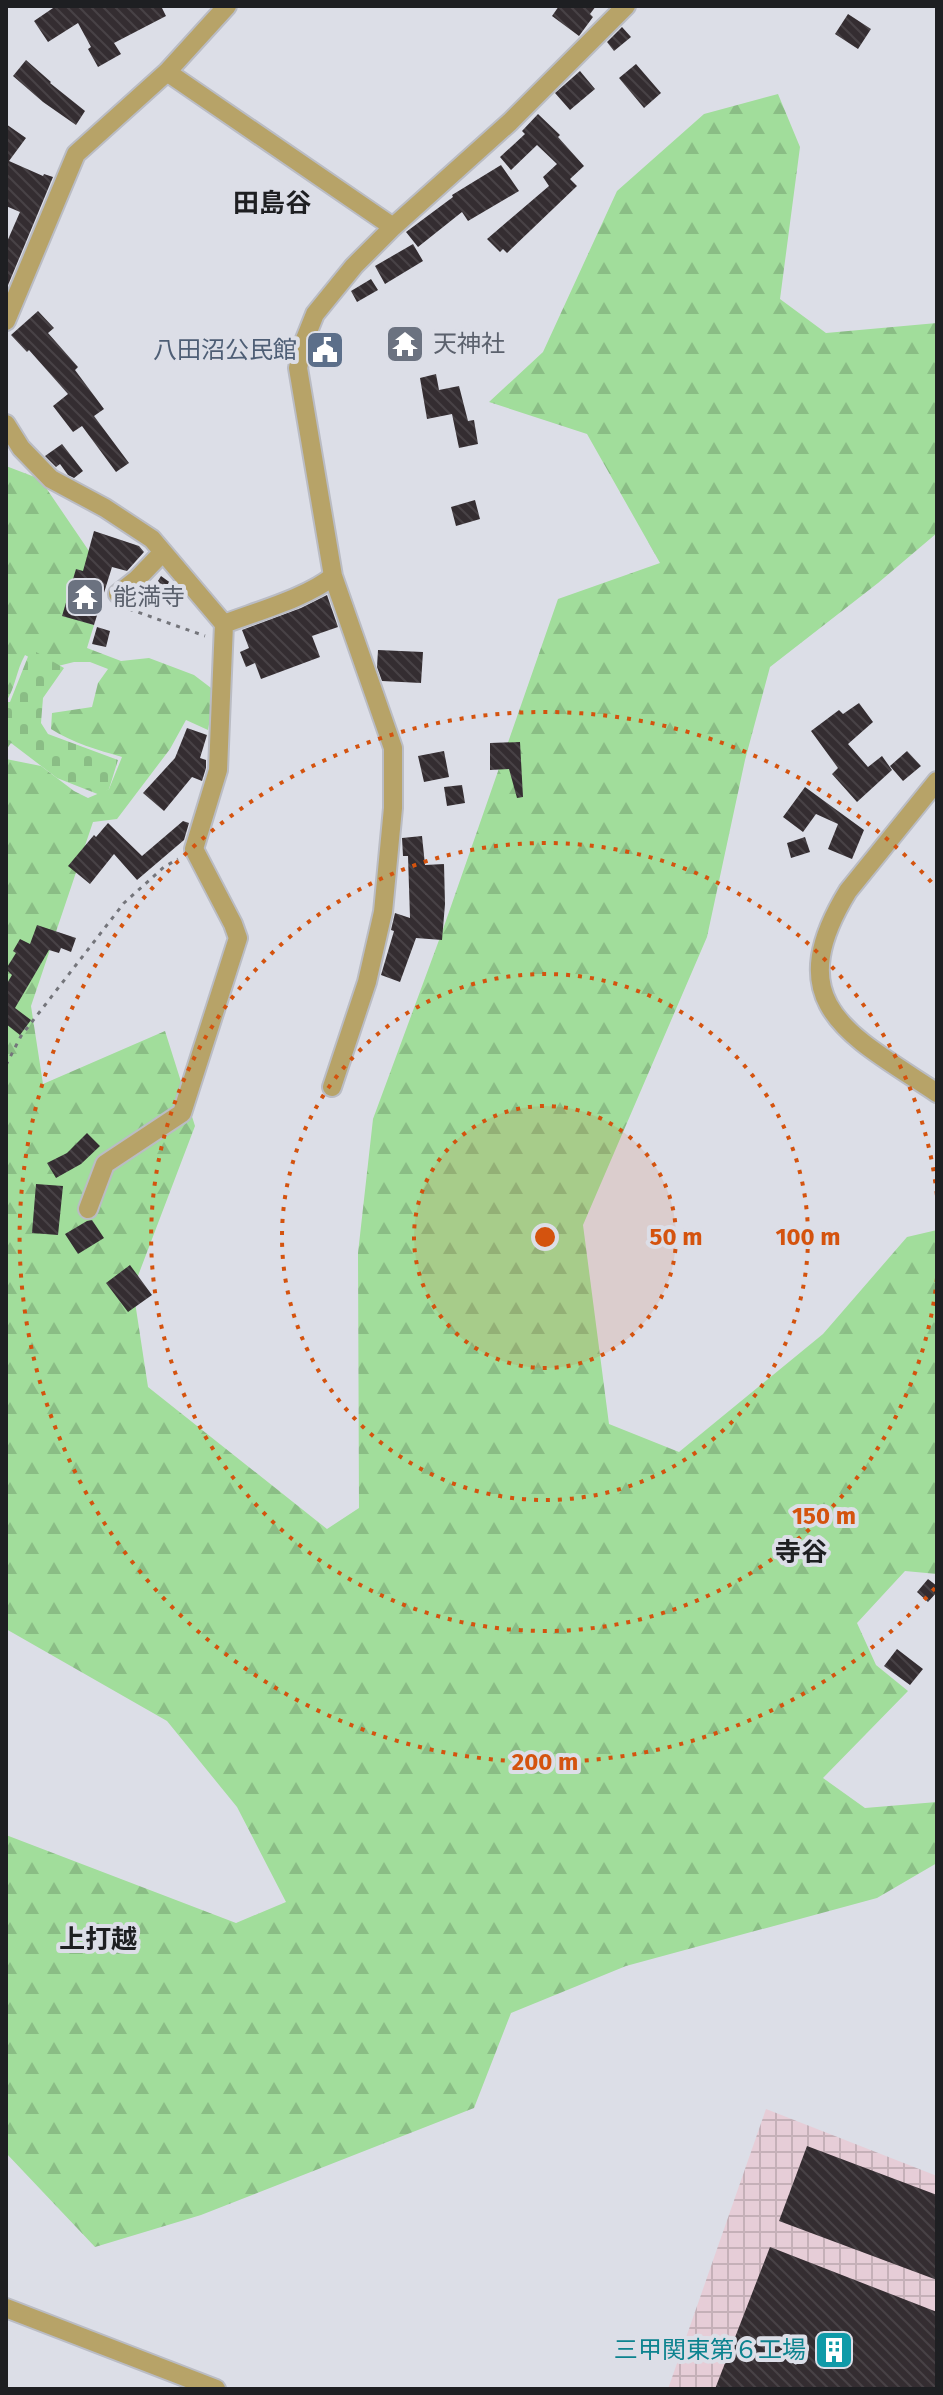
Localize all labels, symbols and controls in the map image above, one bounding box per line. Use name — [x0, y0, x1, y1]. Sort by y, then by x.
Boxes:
district label: 田島谷 — [233, 188, 311, 219]
temple icon: 天神社 — [384, 323, 426, 365]
public building icon: 八田沼公民館 — [304, 329, 346, 371]
place label: 天神社 — [433, 330, 505, 358]
place label: 八田沼公民館 — [153, 336, 297, 364]
temple icon: 能満寺 — [64, 576, 106, 618]
place label: 能満寺 — [113, 583, 185, 611]
centre of rings — [531, 1223, 559, 1251]
text: 50 m — [650, 1223, 702, 1251]
text: 100 m — [775, 1223, 841, 1251]
text: 150 m — [792, 1502, 856, 1530]
district label: 寺谷 — [775, 1537, 827, 1568]
text: 200 m — [512, 1748, 578, 1776]
district label: 上打越 — [59, 1924, 137, 1955]
building icon: 三甲関東第６工場 — [813, 2329, 855, 2371]
place label: 三甲関東第６工場 — [614, 2336, 806, 2364]

